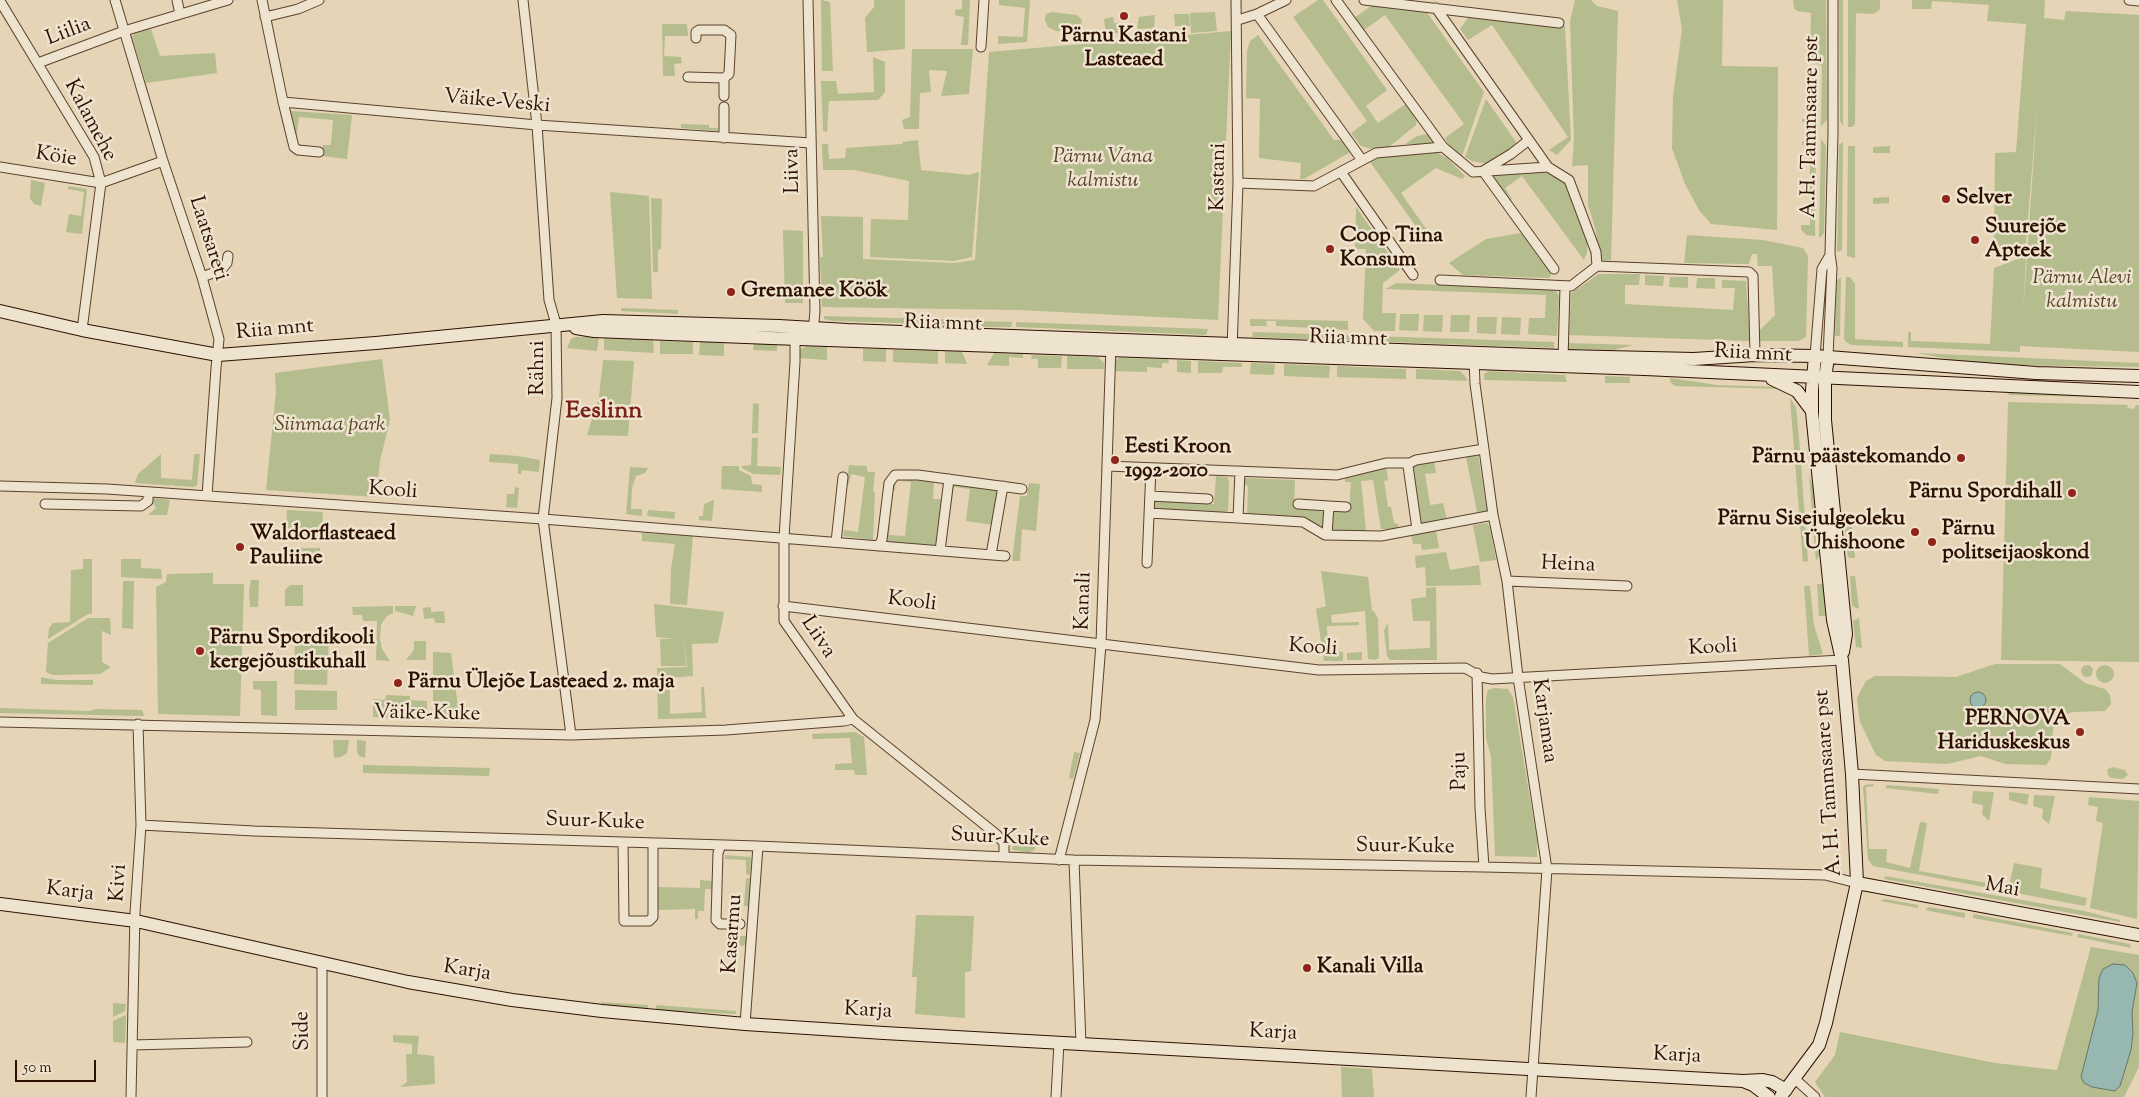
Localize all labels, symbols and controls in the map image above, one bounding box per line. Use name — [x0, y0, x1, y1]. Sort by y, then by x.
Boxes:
marker: Pärnu Kastani Lasteaed — [1118, 10, 1130, 22]
street label: Liilia — [43, 13, 95, 53]
place label: Pärnu Kastani Lasteaed — [1061, 24, 1187, 74]
street label: A.H. Tammsaare pst — [1798, 35, 1826, 219]
street label: Kalamehe — [57, 76, 121, 166]
street label: Väike-Veski — [443, 86, 551, 120]
street label: Köie — [34, 142, 78, 174]
street label: Kastani — [1207, 143, 1233, 211]
park label: Pärnu Vana kalmistu — [1053, 145, 1153, 195]
street label: Liiva — [781, 148, 807, 194]
place label: Selver — [1956, 186, 2012, 212]
marker: Selver — [1940, 193, 1952, 205]
street label: Laatsareti — [182, 194, 232, 284]
place label: Suurejõe Apteek — [1985, 215, 2066, 265]
place label: Coop Tiina Konsum — [1340, 224, 1443, 274]
marker: Suurejõe Apteek — [1969, 234, 1981, 246]
marker: Coop Tiina Konsum — [1324, 243, 1336, 255]
park label: Pärnu Alevi kalmistu — [2033, 266, 2131, 316]
place label: Gremanee Köök — [741, 279, 888, 305]
marker: Gremanee Köök — [725, 286, 737, 298]
street label: Riia mnt — [904, 311, 982, 339]
street label: Riia mnt — [235, 315, 315, 347]
street label: Riia mnt — [1309, 326, 1387, 354]
street label: Rähni — [526, 340, 552, 396]
street label: Riia mnt — [1713, 340, 1793, 370]
district label: Eeslinn — [566, 399, 642, 427]
park label: Siinmaa park — [275, 413, 385, 439]
place label: Eesti Kroon 1992-2010 — [1125, 435, 1231, 485]
place label: Pärnu päästekomando — [1752, 445, 1951, 471]
marker: Pärnu päästekomando — [1955, 452, 1967, 464]
marker: Eesti Kroon 1992-2010 — [1109, 454, 1121, 466]
street label: Kooli — [368, 478, 418, 506]
place label: Pärnu Spordihall — [1909, 480, 2062, 506]
marker: Pärnu Spordihall — [2066, 487, 2078, 499]
place label: Pärnu Sisejulgeoleku Ühishoone — [1718, 507, 1905, 557]
place label: Pärnu politseijaoskond — [1942, 517, 2089, 567]
place label: Waldorflasteaed Pauliine — [250, 522, 396, 572]
marker: Pärnu Sisejulgeoleku Ühishoone — [1909, 526, 1921, 538]
marker: Pärnu politseijaoskond — [1926, 536, 1938, 548]
marker: Waldorflasteaed Pauliine — [234, 541, 246, 553]
street label: Heina — [1540, 552, 1596, 580]
street label: Kanali — [1071, 571, 1099, 631]
street label: Kooli — [886, 588, 938, 618]
street label: Liiva — [794, 612, 840, 664]
place label: Pärnu Spordikooli kergejõustikuhall — [210, 626, 375, 676]
street label: Kooli — [1288, 635, 1338, 663]
street label: Kooli — [1688, 635, 1738, 663]
marker: Pärnu Spordikooli kergejõustikuhall — [194, 645, 206, 657]
place label: Pärnu Ülejõe Lasteaed 2. maja — [408, 670, 675, 696]
marker: Pärnu Ülejõe Lasteaed 2. maja — [392, 677, 404, 689]
street label: Karjamaa — [1525, 677, 1561, 765]
street label: A. H. Tammsaare pst — [1811, 689, 1849, 877]
street label: Väike-Kuke — [373, 701, 481, 729]
place label: PERNOVA Hariduskeskus — [1938, 707, 2070, 757]
marker: PERNOVA Hariduskeskus — [2074, 726, 2086, 738]
street label: Paju — [1448, 751, 1474, 791]
street label: Suur-Kuke — [545, 809, 645, 837]
street label: Suur-Kuke — [950, 824, 1050, 854]
street label: Suur-Kuke — [1355, 835, 1455, 861]
street label: Kivi — [106, 863, 134, 903]
street label: Mai — [1983, 874, 2021, 904]
street label: Karja — [45, 878, 95, 908]
street label: Kasarmu — [719, 893, 749, 975]
place label: Kanali Villa — [1317, 955, 1423, 981]
street label: Karja — [441, 956, 493, 988]
marker: Kanali Villa — [1301, 962, 1313, 974]
street label: Karja — [843, 998, 893, 1026]
street label: Side — [291, 1011, 317, 1051]
street label: Karja — [1248, 1020, 1298, 1048]
street label: Karja — [1652, 1043, 1702, 1071]
scale bar — [18, 1050, 99, 1082]
text: 50 m — [23, 1058, 52, 1079]

